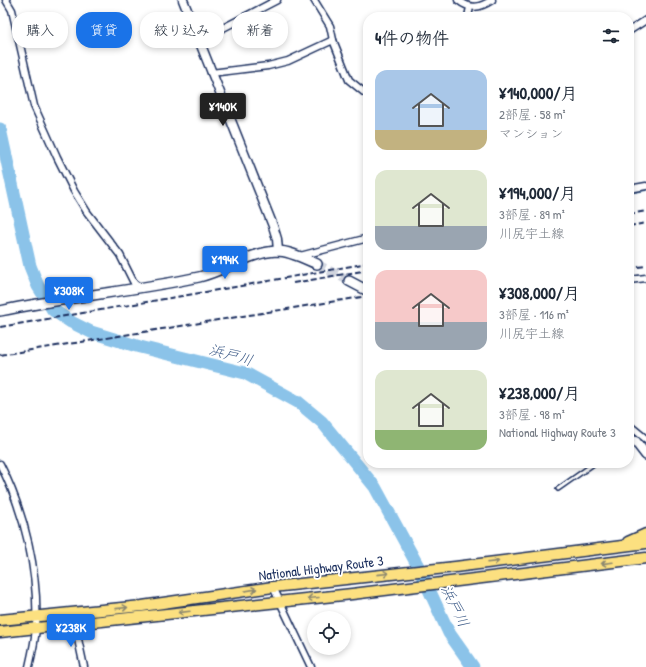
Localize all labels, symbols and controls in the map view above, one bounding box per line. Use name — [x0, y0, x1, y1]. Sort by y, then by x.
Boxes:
chip: 購入 — [12, 12, 68, 48]
chip: 賃貸 — [76, 12, 132, 48]
chip: 絞り込み — [140, 12, 224, 48]
chip: 新着 — [232, 12, 288, 48]
icon: filters — [600, 25, 622, 47]
text: 4件の物件 — [375, 26, 449, 49]
text: ¥140,000/月 — [499, 81, 578, 104]
icon: home — [407, 86, 455, 134]
pin: ¥140K — [195, 93, 251, 127]
text: ¥140K — [209, 97, 237, 115]
text: 2部屋 · 58 m² — [499, 105, 566, 123]
text: マンション — [499, 124, 563, 142]
text: ¥194,000/月 — [499, 181, 576, 204]
icon: home — [407, 186, 455, 234]
text: 3部屋 · 89 m² — [499, 205, 565, 223]
text: 川尻宇土線 — [499, 224, 564, 242]
pin: ¥194K — [197, 246, 253, 280]
text: ¥194K — [211, 250, 239, 268]
pin: ¥308K — [41, 277, 97, 311]
text: ¥308K — [54, 281, 84, 299]
text: ¥308,000/月 — [499, 281, 580, 304]
icon: home — [407, 286, 455, 334]
text: 3部屋 · 116 m² — [499, 305, 569, 323]
text: 川尻宇土線 — [499, 324, 564, 342]
water label: 浜戸川 — [207, 338, 256, 371]
text: ¥238,000/月 — [499, 381, 580, 404]
icon: home — [407, 386, 455, 434]
text: 3部屋 · 98 m² — [499, 405, 565, 423]
text: National Highway Route 3 — [499, 423, 616, 441]
street label: National Highway Route 3 — [257, 550, 385, 586]
one-way arrow — [486, 558, 499, 566]
one-way arrow — [601, 559, 614, 567]
one-way arrow — [376, 571, 389, 578]
water label: 浜戸川 — [436, 581, 475, 631]
one-way arrow — [244, 586, 257, 594]
one-way arrow — [307, 594, 320, 601]
one-way arrow — [115, 604, 128, 612]
one-way arrow — [178, 608, 191, 616]
map controls — [307, 611, 351, 655]
button: locate — [307, 611, 351, 655]
pin: ¥238K — [43, 614, 99, 648]
text: ¥238K — [56, 618, 86, 636]

